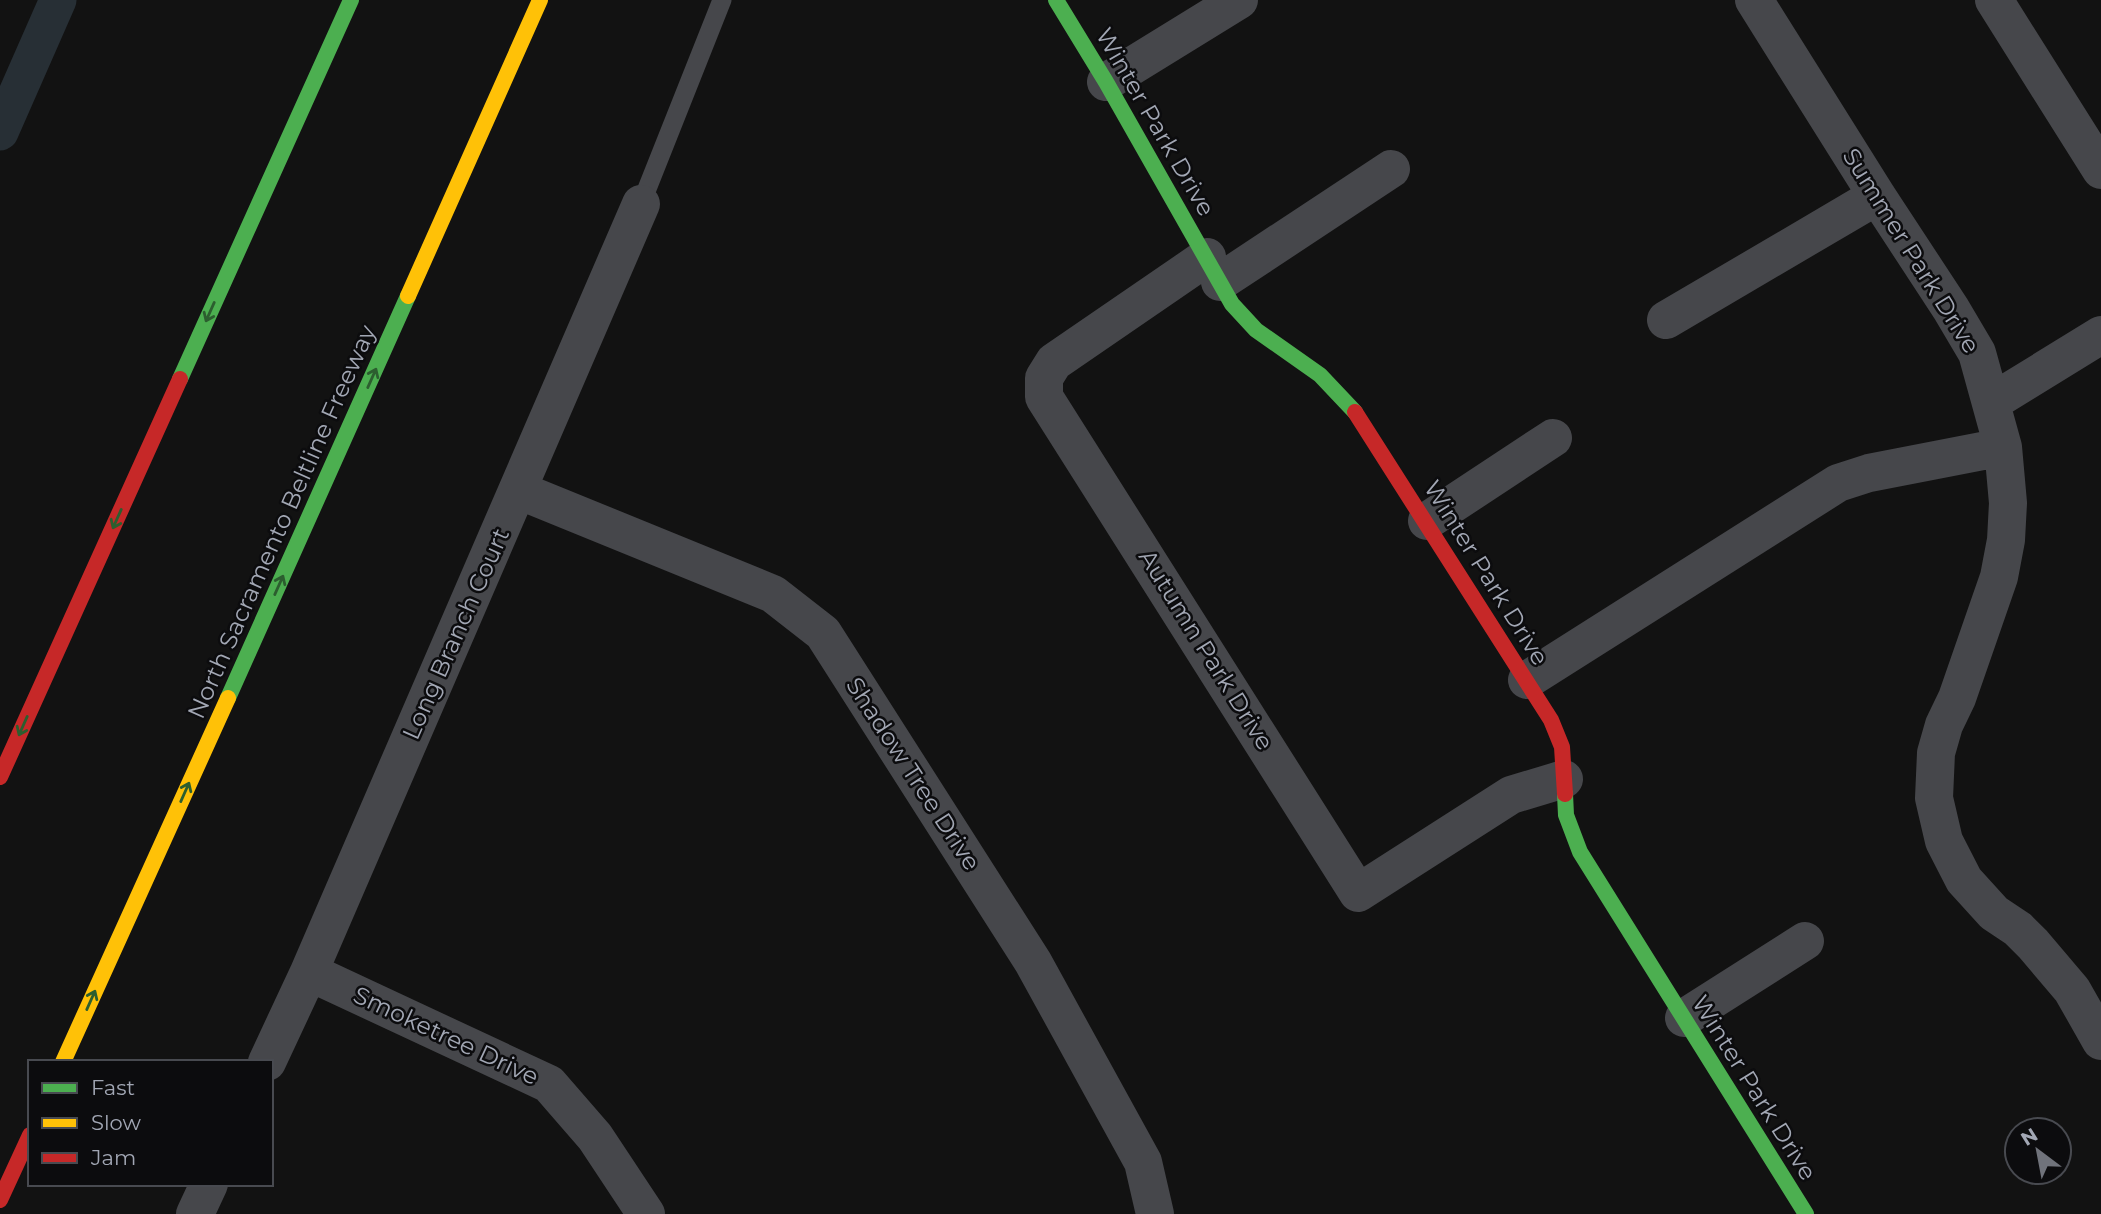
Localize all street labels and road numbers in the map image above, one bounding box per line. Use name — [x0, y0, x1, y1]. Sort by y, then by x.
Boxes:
street label: Winter Park Drive — [1090, 22, 1221, 221]
street label: Summer Park Drive — [1837, 143, 1986, 359]
street label: North Sacramento Beltline Freeway — [181, 321, 382, 723]
street label: Winter Park Drive — [1418, 475, 1555, 671]
street label: Long Branch Court — [396, 523, 515, 744]
street label: Autumn Park Drive — [1133, 544, 1280, 755]
street label: Shadow Tree Drive — [840, 672, 987, 876]
street label: Smoketree Drive — [349, 980, 543, 1091]
street label: Winter Park Drive — [1686, 990, 1823, 1186]

